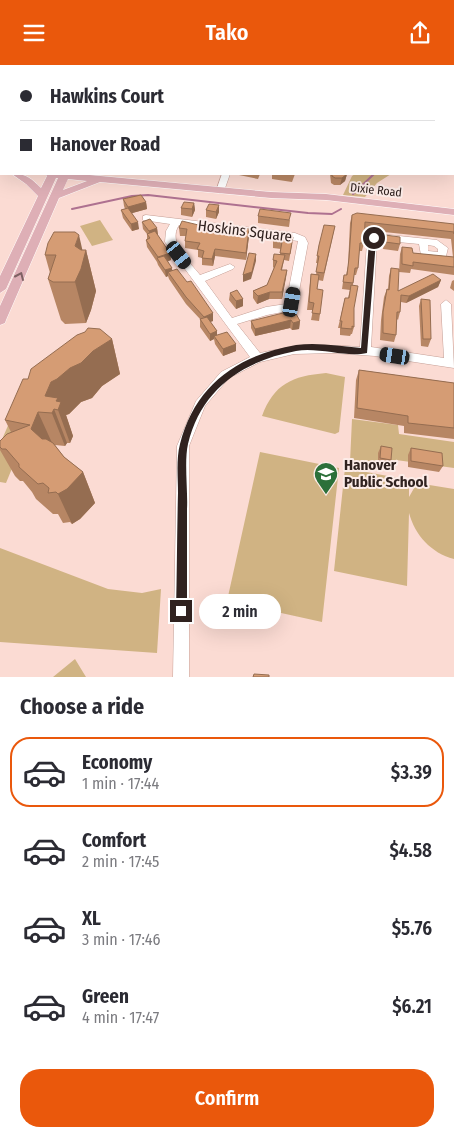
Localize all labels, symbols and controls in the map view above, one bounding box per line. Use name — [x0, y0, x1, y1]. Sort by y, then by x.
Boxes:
icon: menu — [20, 19, 48, 47]
text: Tako — [206, 19, 248, 46]
icon: share — [406, 19, 434, 47]
text: Hawkins Court — [50, 85, 164, 108]
text: Hanover Road — [50, 133, 160, 156]
street label: Dixie Road — [349, 180, 403, 200]
street label: Hoskins Square — [197, 216, 293, 246]
route start — [363, 227, 385, 249]
car — [163, 239, 194, 271]
one-way arrow — [14, 272, 25, 281]
car — [282, 286, 301, 318]
car — [379, 346, 410, 366]
place label: Hanover Public School — [344, 456, 429, 491]
school or university icon: Hanover Public School — [313, 461, 339, 495]
callout: 2 min — [198, 593, 281, 629]
route end — [170, 600, 192, 622]
text: 2 min — [222, 602, 258, 621]
text: Choose a ride — [20, 693, 144, 720]
icon: car — [22, 750, 67, 795]
text: Economy — [82, 751, 152, 774]
text: $3.39 — [391, 761, 432, 784]
text: 1 min · 17:44 — [82, 774, 159, 793]
icon: car — [22, 828, 67, 873]
text: Comfort — [82, 829, 146, 852]
text: $4.58 — [389, 839, 432, 862]
text: 2 min · 17:45 — [82, 852, 159, 871]
icon: car — [22, 906, 67, 951]
text: XL — [82, 907, 101, 930]
text: $5.76 — [392, 917, 432, 940]
text: 3 min · 17:46 — [82, 930, 160, 949]
icon: car — [22, 984, 67, 1029]
text: Green — [82, 985, 129, 1008]
text: $6.21 — [392, 995, 432, 1018]
text: 4 min · 17:47 — [82, 1008, 159, 1027]
button: Confirm — [20, 1069, 434, 1127]

